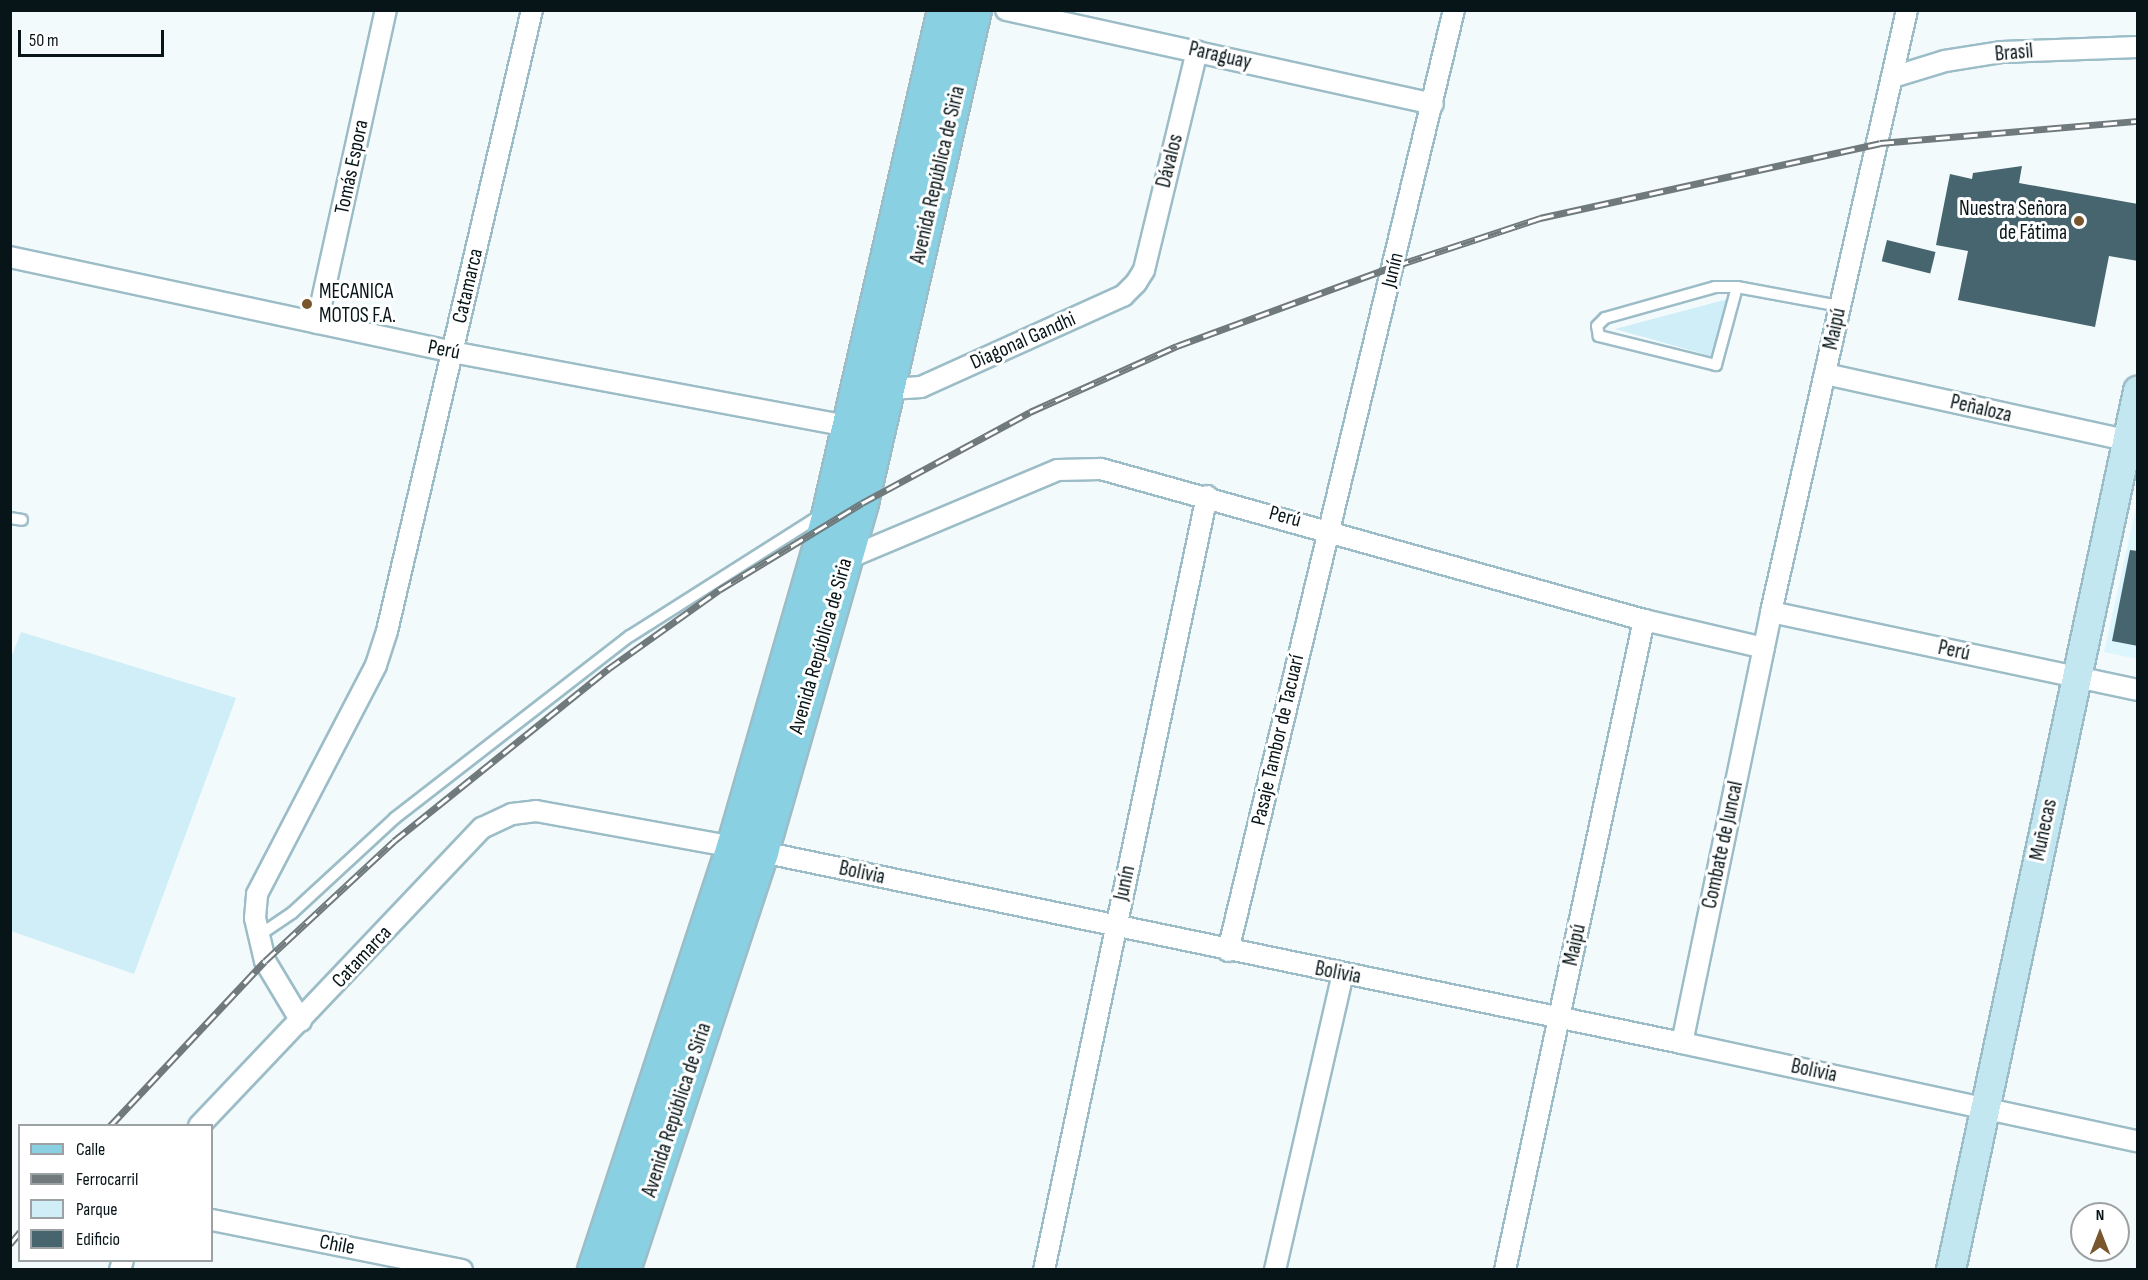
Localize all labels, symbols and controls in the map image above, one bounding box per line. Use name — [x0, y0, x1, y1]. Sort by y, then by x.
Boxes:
scale bar — [21, 18, 166, 56]
text: 50 m — [29, 30, 59, 51]
street label: Paraguay — [1186, 37, 1254, 75]
street label: Brasil — [1994, 39, 2034, 67]
street label: Avenida República de Siria — [905, 84, 971, 266]
street label: Tomás Espora — [330, 118, 374, 216]
street label: Dávalos — [1151, 132, 1189, 190]
place label: Nuestra Señora de Fátima — [1959, 196, 2067, 246]
marker: Nuestra Señora de Fátima — [2072, 214, 2086, 228]
street label: Catamarca — [447, 246, 489, 326]
street label: Junín — [1377, 250, 1409, 290]
place label: MECANICA MOTOS F.A. — [319, 279, 396, 329]
marker: MECANICA MOTOS F.A. — [300, 297, 314, 311]
street label: Maipú — [1818, 306, 1852, 352]
street label: Diagonal Gandhi — [966, 307, 1080, 375]
street label: Perú — [426, 335, 462, 365]
street label: Peñaloza — [1948, 390, 2014, 428]
street label: Perú — [1266, 501, 1304, 533]
street label: Avenida República de Siria — [784, 555, 858, 737]
street label: Perú — [1936, 635, 1972, 667]
street label: Pasaje Tambor de Tacuarí — [1246, 652, 1310, 828]
street label: Combate de Juncal — [1697, 779, 1749, 911]
street label: Muñecas — [2025, 797, 2063, 863]
street label: Bolivia — [837, 856, 887, 890]
street label: Junín — [1109, 863, 1141, 903]
street label: Catamarca — [327, 921, 397, 993]
street label: Maipú — [1558, 922, 1592, 968]
street label: Bolivia — [1313, 956, 1363, 990]
street label: Avenida República de Siria — [637, 1020, 717, 1200]
street label: Bolivia — [1789, 1054, 1839, 1088]
legend — [18, 1124, 213, 1262]
text: Calle — [76, 1139, 105, 1160]
text: Ferrocarril — [76, 1169, 138, 1190]
text: Parque — [76, 1199, 117, 1220]
north arrow — [2070, 1202, 2130, 1262]
text: N — [2096, 1206, 2104, 1225]
text: Edificio — [76, 1229, 120, 1250]
street label: Chile — [317, 1229, 357, 1261]

